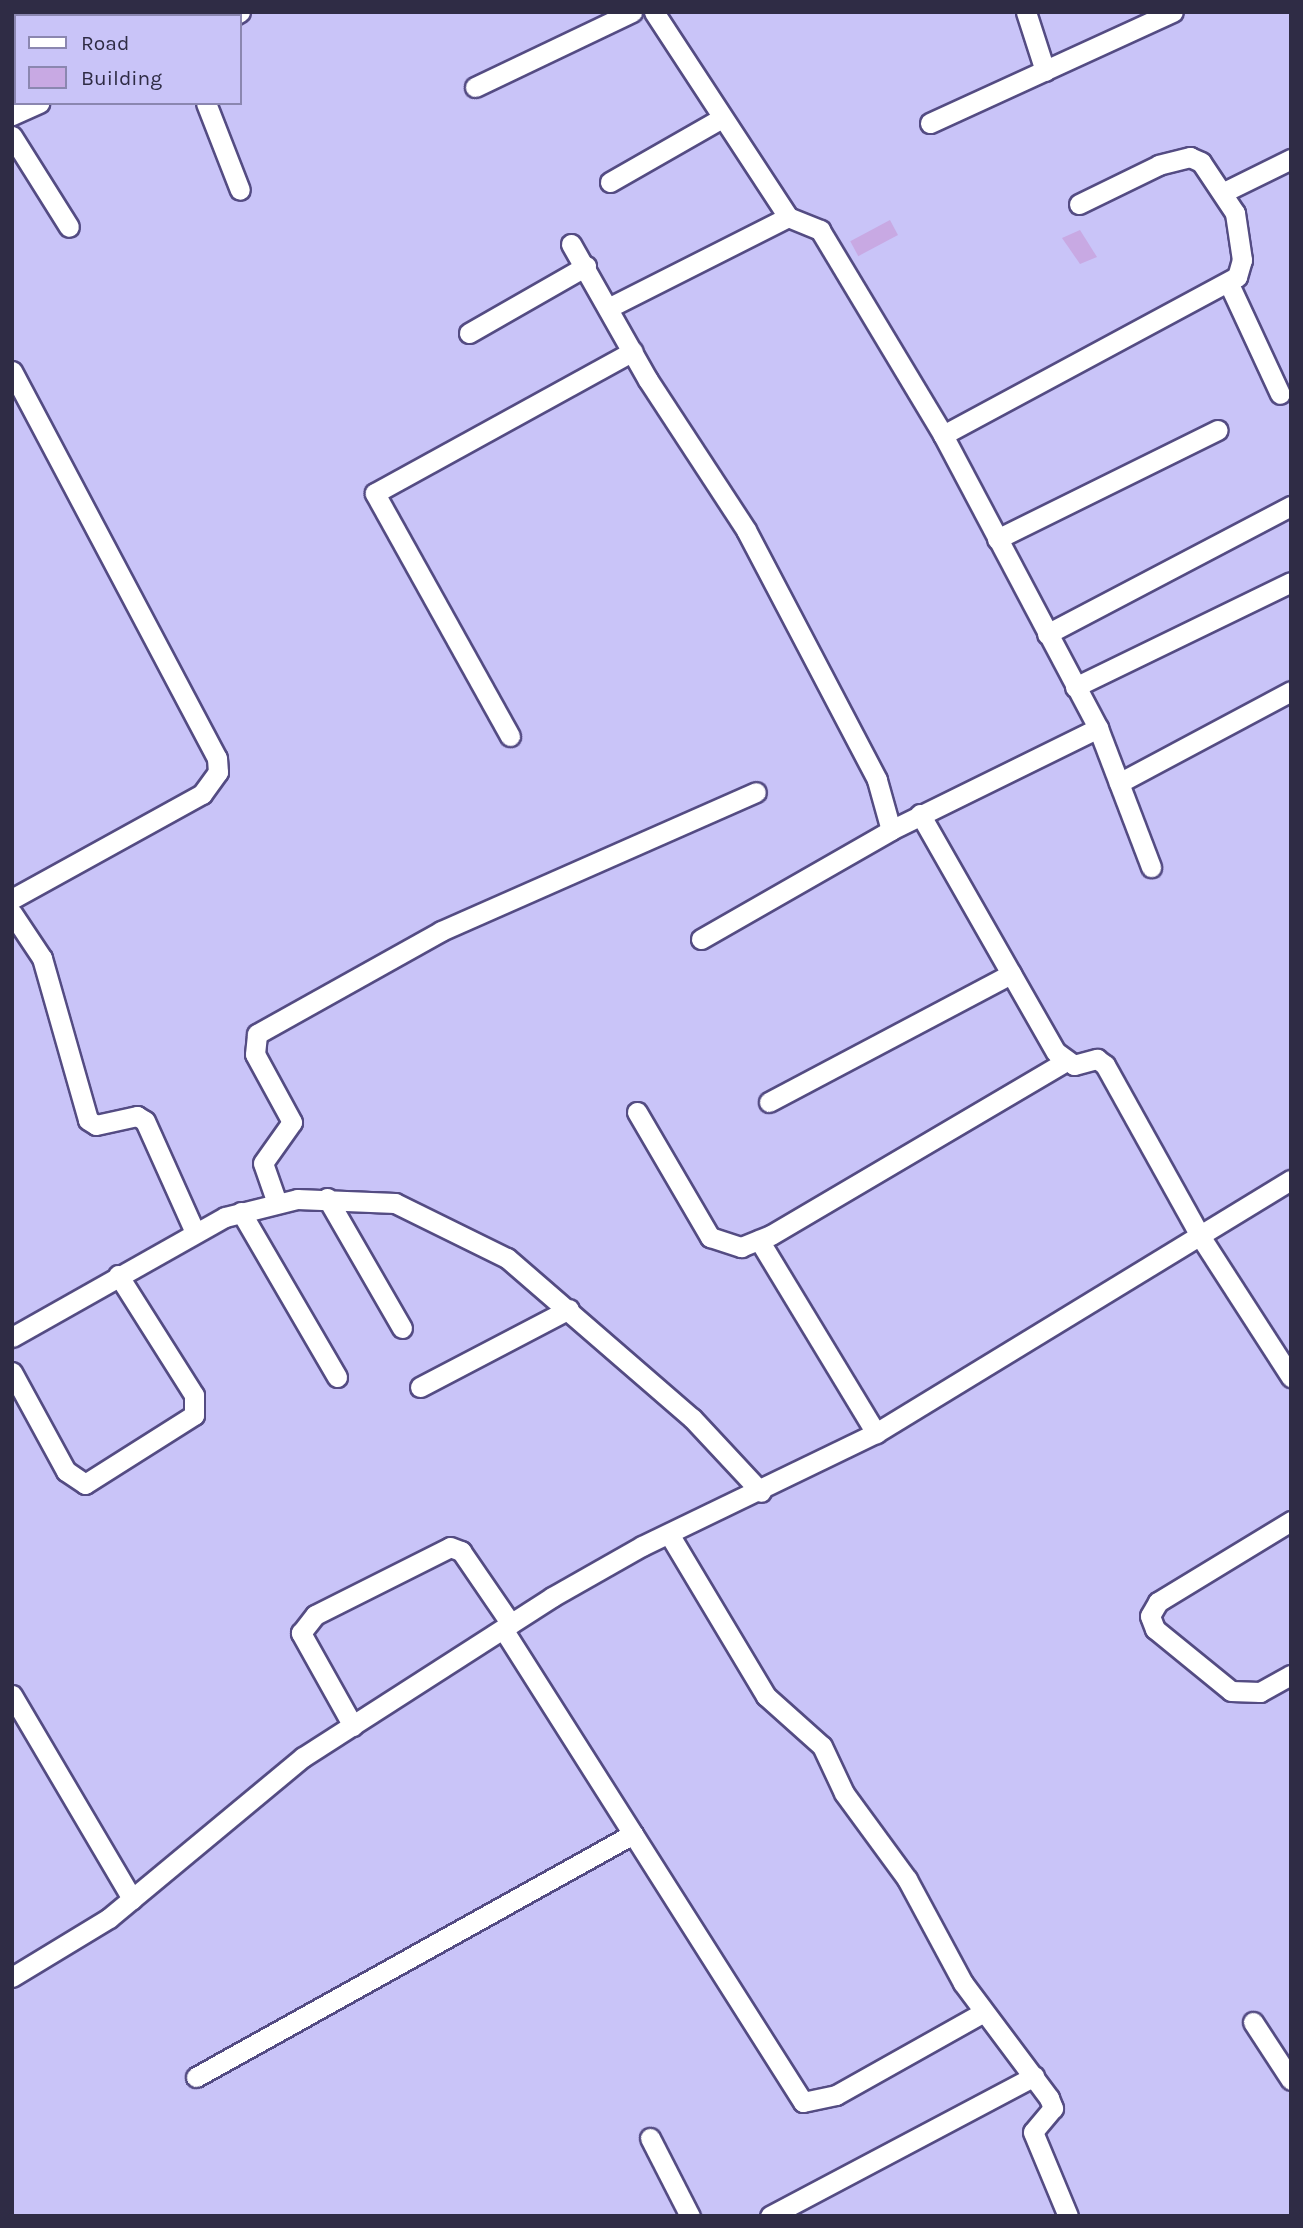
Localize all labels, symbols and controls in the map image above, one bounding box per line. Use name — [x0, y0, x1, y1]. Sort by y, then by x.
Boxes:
legend — [14, 14, 242, 105]
text: Road — [81, 31, 129, 55]
text: Building — [81, 66, 162, 90]

